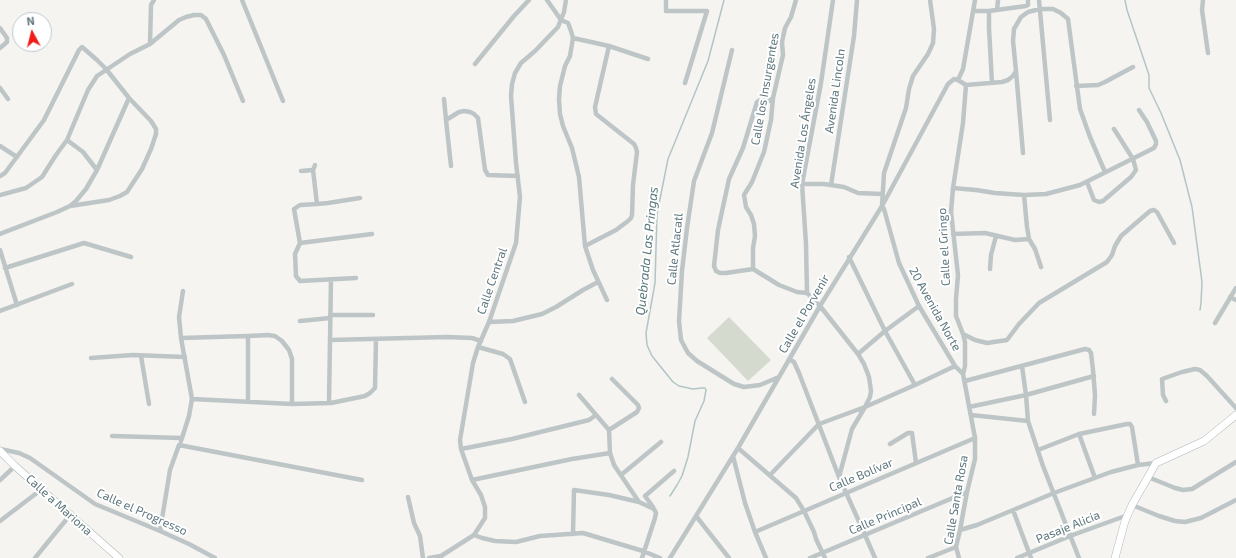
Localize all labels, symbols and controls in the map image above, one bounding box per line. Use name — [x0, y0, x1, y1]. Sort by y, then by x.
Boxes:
north arrow — [12, 12, 52, 52]
text: N — [26, 14, 35, 28]
street label: Calle los Insurgentes — [748, 32, 782, 146]
street label: Avenida Lincoln — [822, 48, 848, 134]
street label: Avenida Los Ángeles — [787, 77, 819, 189]
water label: Quebrada Las Pringas — [632, 186, 662, 316]
street label: Calle el Gringo — [935, 208, 953, 286]
street label: Calle Atlacatl — [664, 212, 686, 286]
street label: Calle Central — [474, 246, 510, 316]
street label: 20 Avenida Norte — [906, 264, 964, 354]
street label: Calle el Porvenir — [776, 272, 832, 356]
street label: Calle Santa Rosa — [941, 454, 971, 546]
street label: Calle Bolívar — [827, 455, 895, 495]
street label: Calle a Mariona — [23, 471, 95, 539]
street label: Calle el Progresso — [94, 486, 190, 538]
street label: Calle Principal — [847, 494, 923, 538]
street label: Pasaje Alicia — [1034, 508, 1102, 546]

